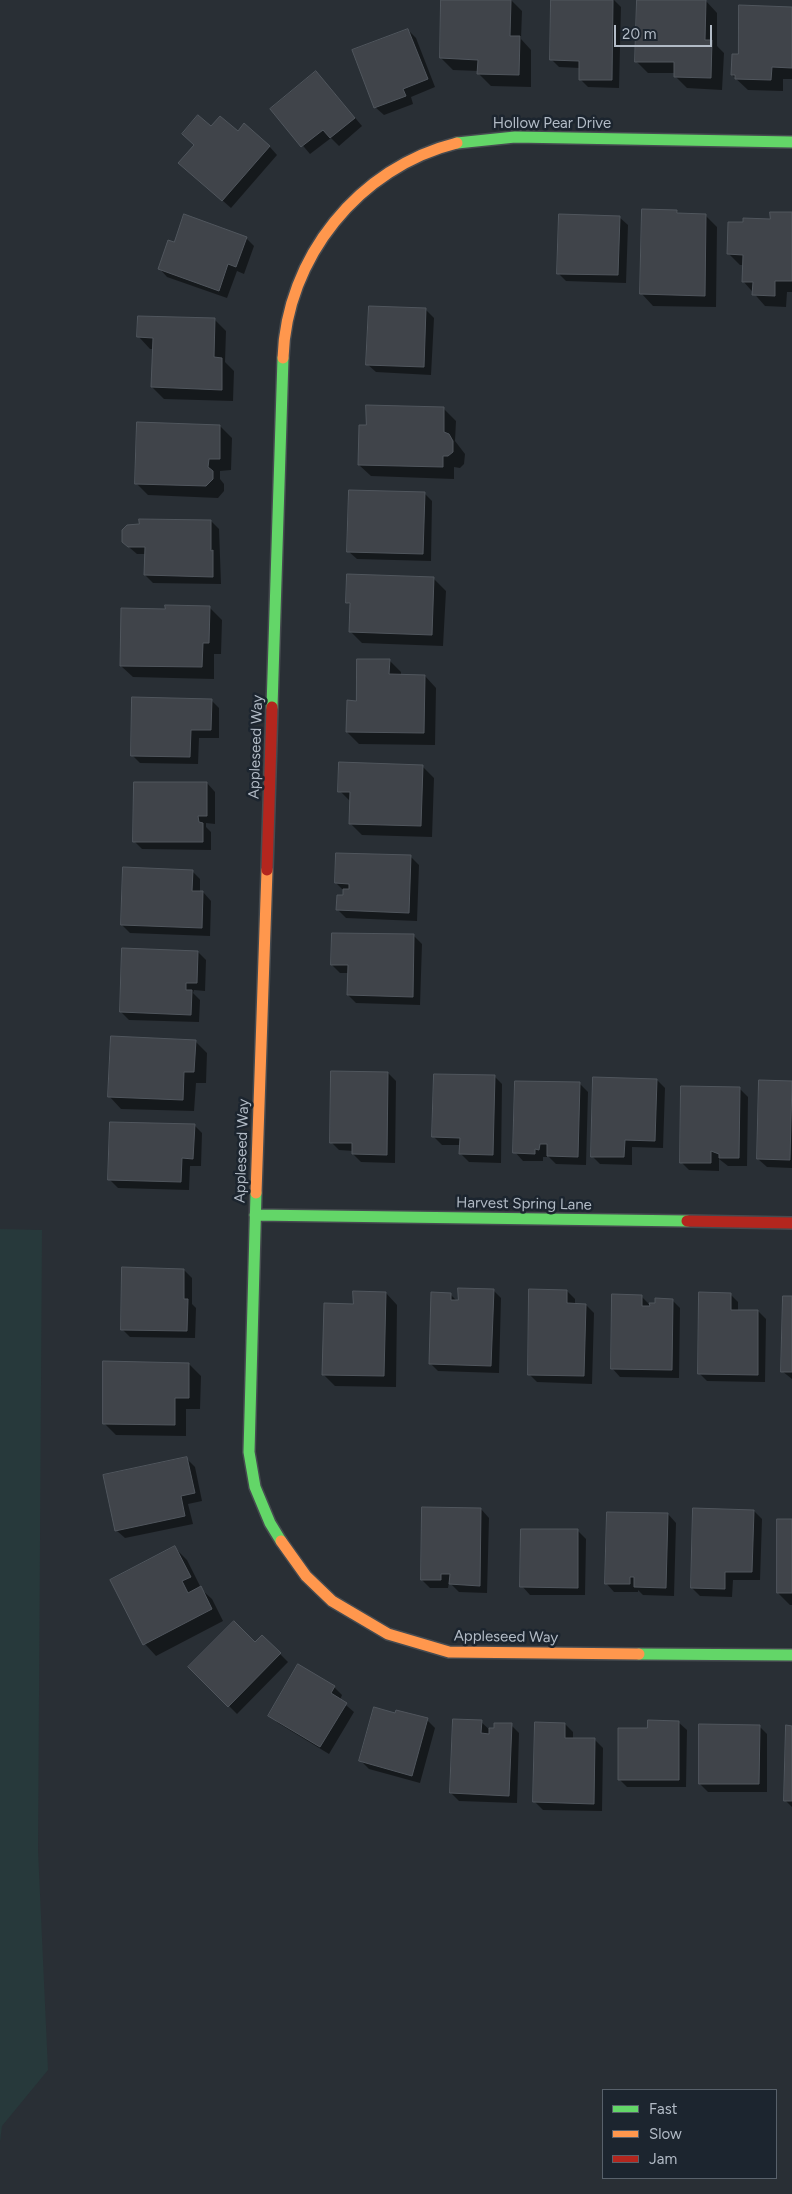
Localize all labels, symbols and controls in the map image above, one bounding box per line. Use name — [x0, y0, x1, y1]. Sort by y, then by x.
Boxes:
scale bar — [617, 15, 714, 47]
text: 20 m — [622, 25, 656, 43]
street label: Hollow Pear Drive — [493, 115, 611, 133]
street label: Appleseed Way — [245, 694, 267, 800]
street label: Appleseed Way — [231, 1098, 253, 1204]
street label: Harvest Spring Lane — [456, 1194, 592, 1214]
street label: Appleseed Way — [454, 1627, 558, 1647]
legend — [602, 2089, 777, 2179]
text: Fast — [649, 2100, 677, 2118]
text: Slow — [649, 2125, 682, 2143]
text: Jam — [649, 2150, 677, 2168]

